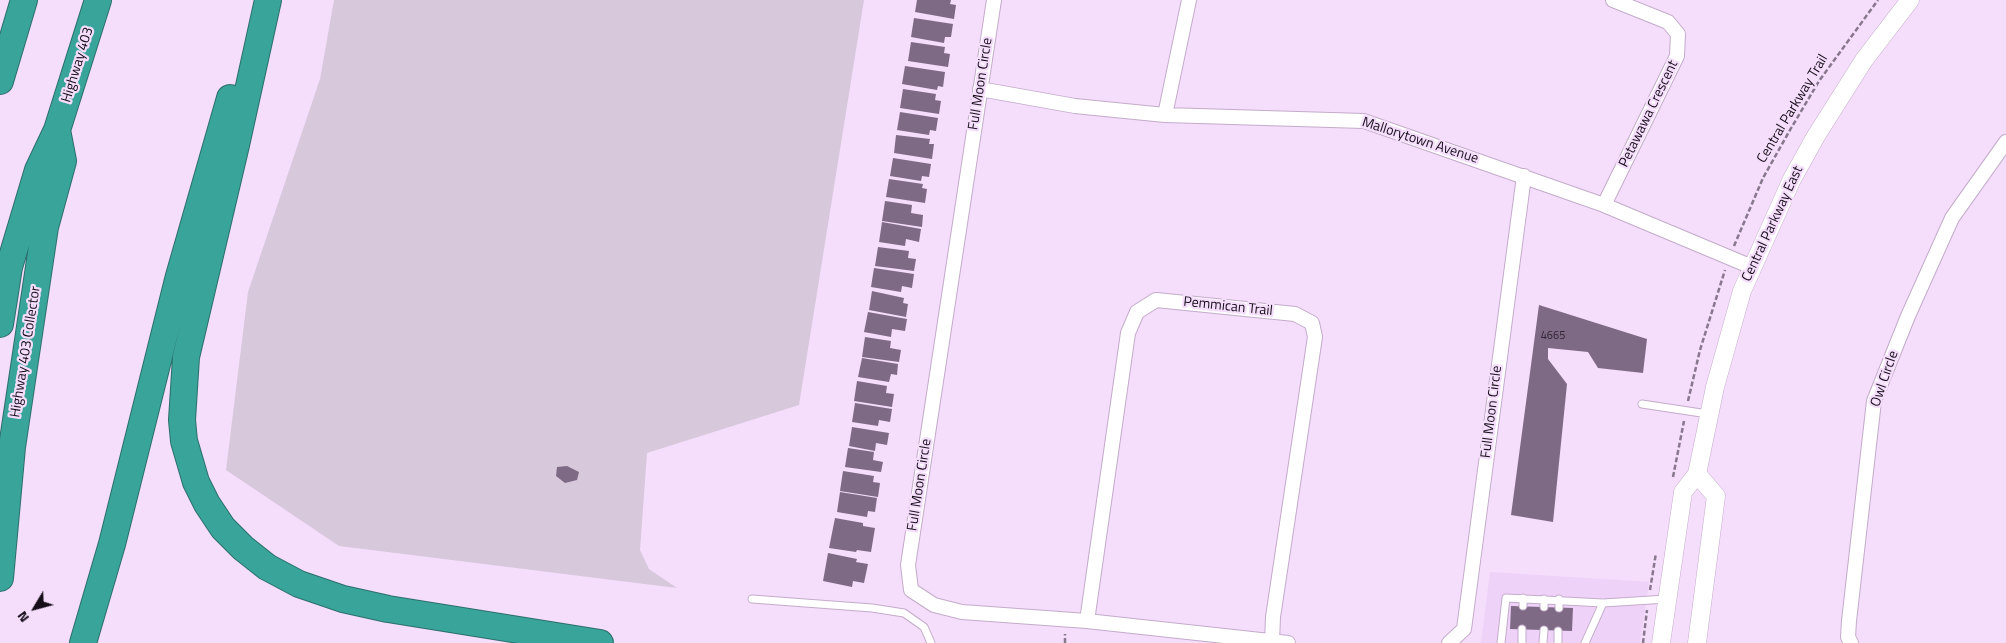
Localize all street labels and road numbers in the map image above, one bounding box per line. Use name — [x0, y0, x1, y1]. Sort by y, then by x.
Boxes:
street label: Highway 403 — [59, 25, 97, 105]
street label: Full Moon Circle — [965, 37, 997, 131]
street label: Central Parkway Trail — [1754, 52, 1832, 166]
street label: Petawawa Crescent — [1616, 58, 1682, 170]
street label: Mallorytown Avenue — [1360, 114, 1480, 168]
street label: Central Parkway East — [1739, 164, 1807, 284]
street label: Highway 403 Collector — [7, 285, 45, 419]
street label: Pemmican Trail — [1182, 294, 1274, 320]
street label: Owl Circle — [1868, 349, 1902, 409]
street label: Full Moon Circle — [1478, 365, 1506, 459]
street label: Full Moon Circle — [904, 438, 936, 532]

